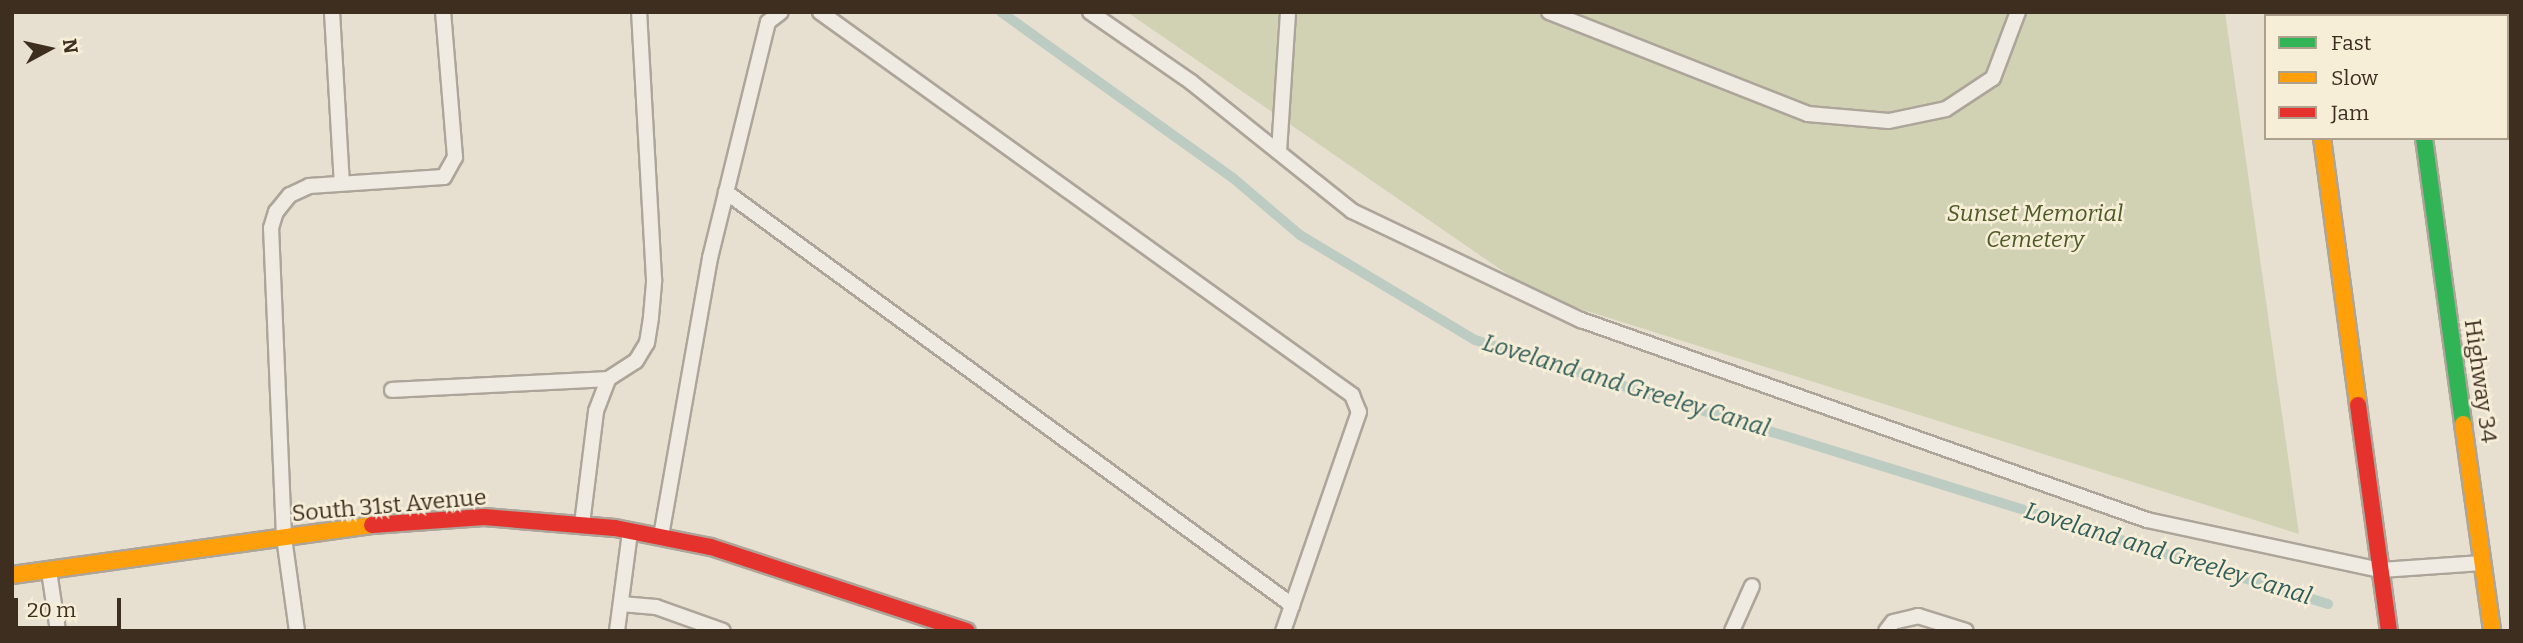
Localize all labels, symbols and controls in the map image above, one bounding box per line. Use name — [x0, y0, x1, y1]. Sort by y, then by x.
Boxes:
north arrow — [14, 14, 84, 84]
legend — [2264, 14, 2509, 140]
text: Fast — [2331, 30, 2371, 56]
text: N — [58, 37, 83, 55]
text: Slow — [2331, 65, 2378, 91]
text: Jam — [2331, 100, 2369, 126]
park label: Sunset Memorial Cemetery — [1947, 199, 2123, 253]
street label: Highway 34 — [2459, 317, 2503, 445]
water label: Loveland and Greeley Canal — [1479, 329, 1773, 443]
street label: South 31st Avenue — [291, 483, 487, 527]
water label: Loveland and Greeley Canal — [2021, 497, 2315, 611]
scale bar — [18, 584, 124, 628]
text: 20 m — [27, 597, 76, 623]

